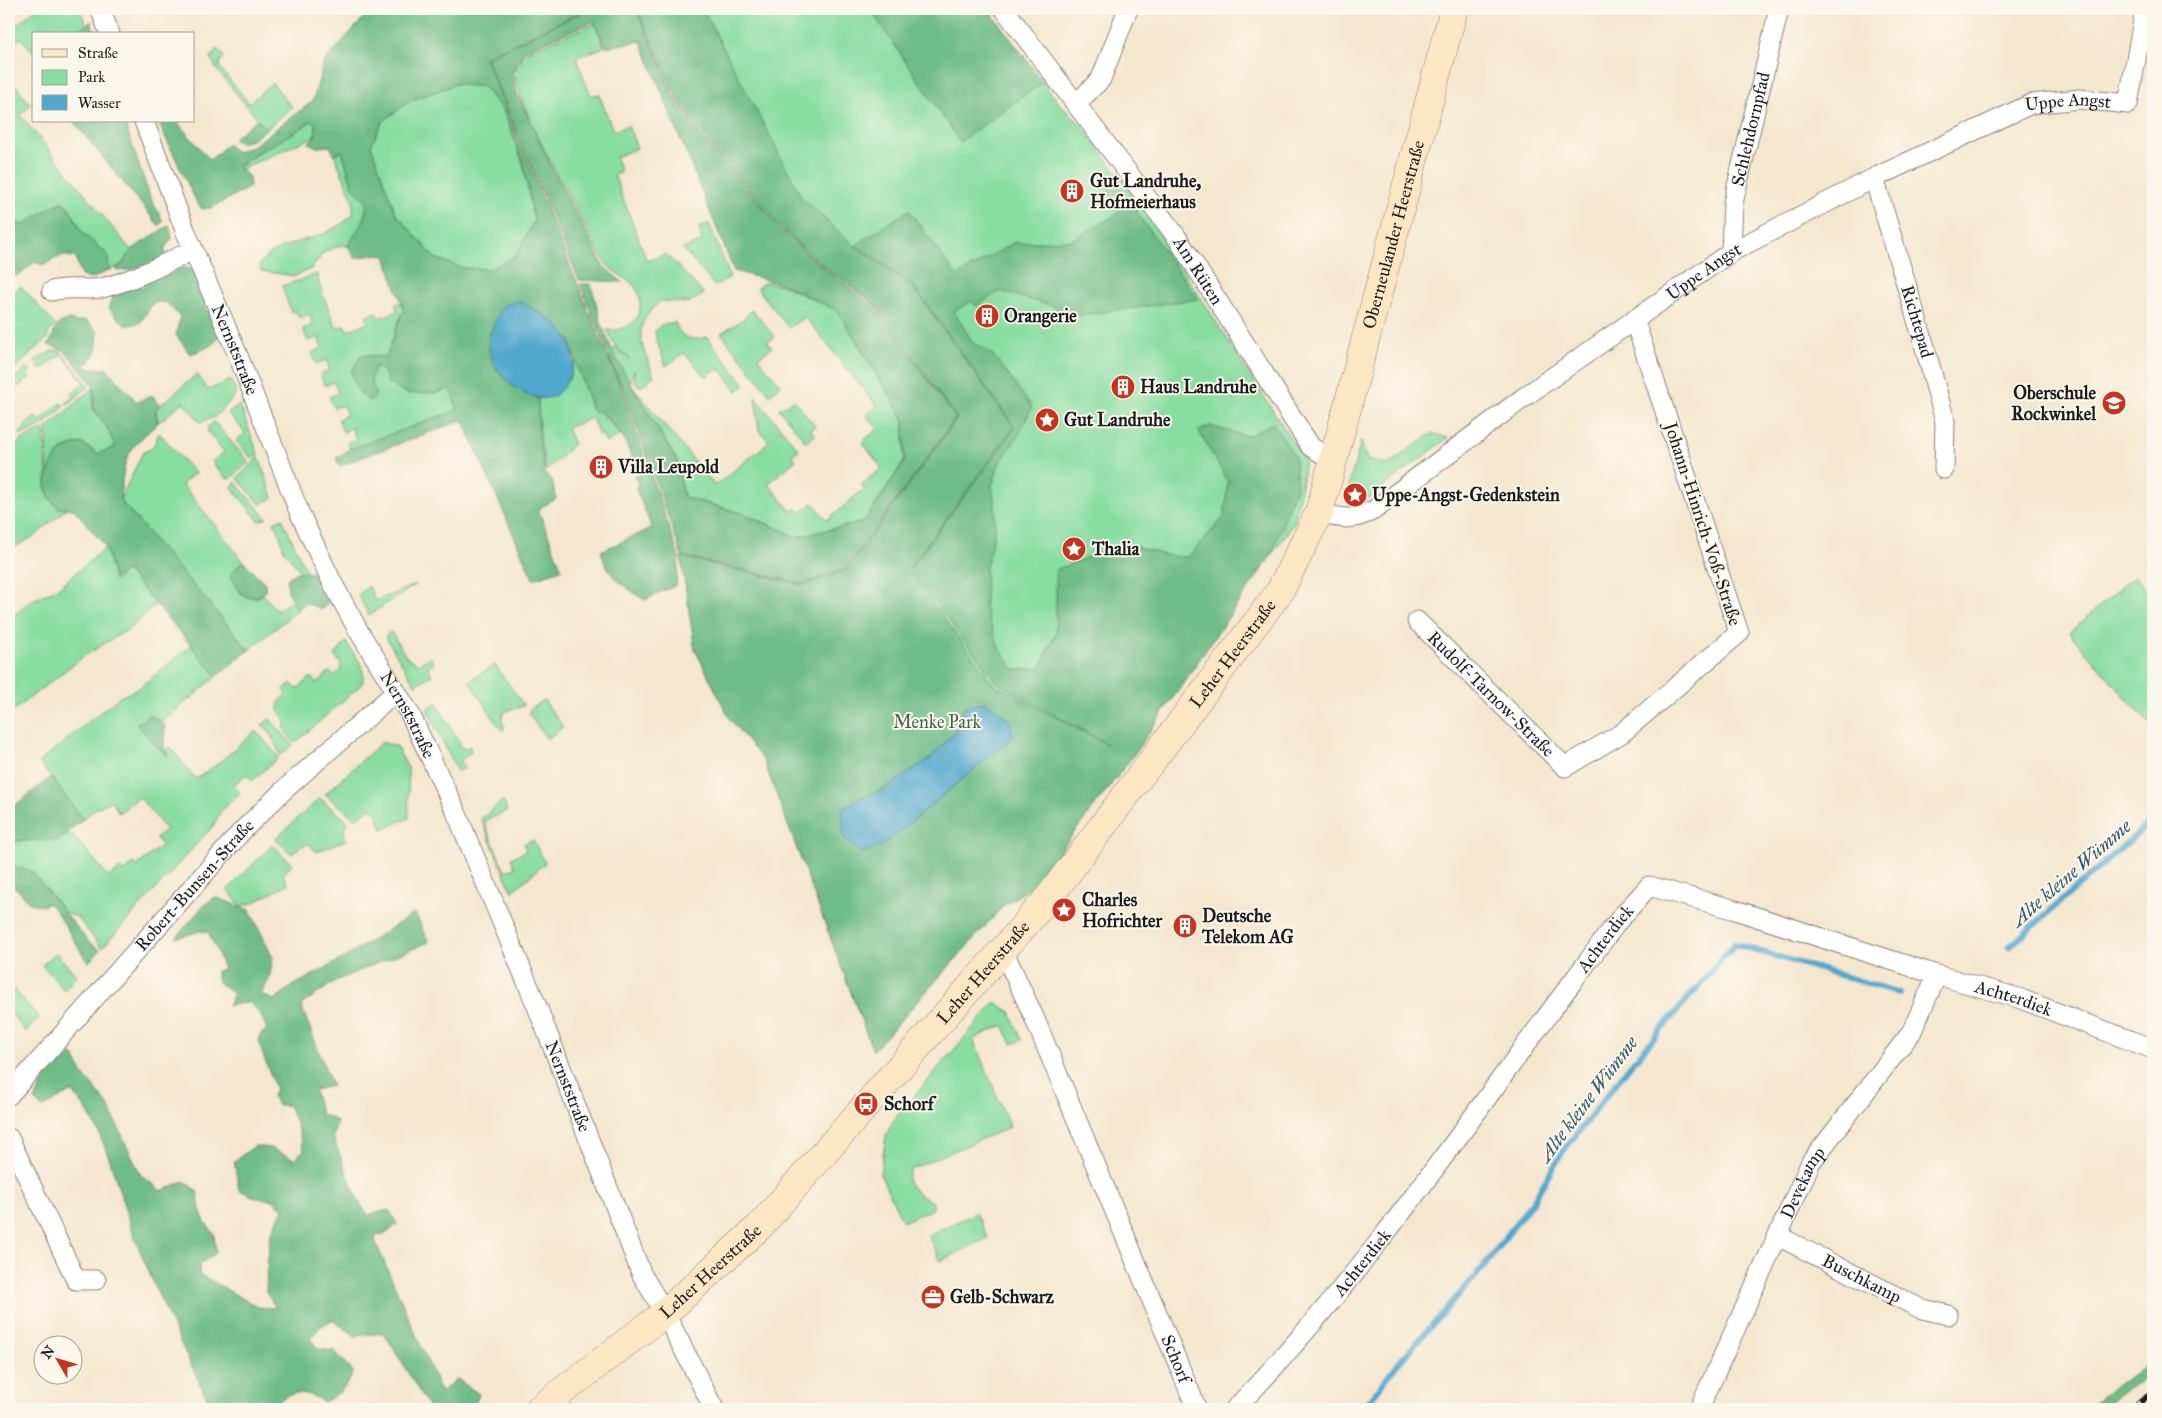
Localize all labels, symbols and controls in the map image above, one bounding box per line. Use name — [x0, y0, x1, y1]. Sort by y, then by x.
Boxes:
legend — [32, 32, 195, 122]
text: Straße — [78, 44, 118, 62]
text: Park — [78, 68, 105, 86]
street label: Schlehdornpfad — [1726, 70, 1775, 188]
street label: Uppe Angst — [2024, 88, 2113, 116]
text: Wasser — [78, 94, 121, 112]
street label: Oberneulander Heerstraße — [1358, 138, 1429, 331]
place label: Gut Landruhe, Hofmeierhaus — [1090, 170, 1202, 213]
building icon: Gut Landruhe, Hofmeierhaus — [1059, 178, 1085, 204]
street label: Am Rüten — [1168, 232, 1228, 309]
street label: Uppe Angst — [1662, 237, 1745, 305]
street label: Richtepad — [1896, 283, 1938, 360]
street label: Nernststraße — [207, 301, 263, 398]
building icon: Orangerie — [974, 303, 1000, 329]
place label: Orangerie — [1004, 305, 1077, 328]
building icon: Haus Landruhe — [1110, 374, 1136, 400]
place label: Haus Landruhe — [1140, 376, 1257, 398]
place label: Oberschule Rockwinkel — [2011, 382, 2097, 425]
school or university icon: Oberschule Rockwinkel — [2101, 390, 2127, 416]
place icon: Gut Landruhe — [1034, 407, 1060, 433]
place label: Gut Landruhe — [1064, 409, 1171, 431]
street label: Johann-Hinrich-Voß-Straße — [1658, 418, 1746, 629]
building icon: Villa Leupold — [588, 454, 614, 480]
place label: Villa Leupold — [617, 456, 720, 479]
place icon: Uppe-Angst-Gedenkstein — [1342, 482, 1368, 508]
place label: Uppe-Angst-Gedenkstein — [1372, 484, 1560, 507]
place icon: Thalia — [1061, 536, 1087, 562]
place label: Thalia — [1091, 538, 1140, 560]
street label: Leher Heerstraße — [1185, 595, 1281, 712]
street label: Rudolf-Tarnow-Straße — [1423, 626, 1559, 762]
street label: Nernststraße — [375, 667, 440, 762]
park label: Menke Park — [893, 711, 982, 733]
water label: Alte kleine Wümme — [2005, 814, 2136, 933]
street label: Robert-Bunsen-Straße — [130, 815, 259, 956]
place label: Charles Hofrichter — [1082, 889, 1164, 932]
place icon: Charles Hofrichter — [1051, 897, 1077, 923]
street label: Achterdiek — [1572, 900, 1639, 978]
place label: Deutsche Telekom AG — [1201, 905, 1294, 948]
building icon: Deutsche Telekom AG — [1172, 913, 1198, 939]
street label: Leher Heerstraße — [932, 916, 1034, 1029]
street label: Achterdiek — [1972, 975, 2056, 1021]
water label: Alte kleine Wümme — [1532, 1031, 1643, 1168]
street label: Nernststraße — [540, 1038, 596, 1135]
bus stop icon: Schorf — [853, 1091, 879, 1117]
place label: Schorf — [884, 1093, 937, 1115]
street label: Devekamp — [1776, 1142, 1830, 1222]
street label: Leher Heerstraße — [655, 1219, 766, 1323]
street label: Achterdiek — [1328, 1224, 1396, 1301]
street label: Buschkamp — [1819, 1249, 1905, 1308]
office icon: Gelb-Schwarz — [920, 1284, 946, 1310]
place label: Gelb-Schwarz — [950, 1286, 1055, 1308]
street label: Schorf — [1156, 1332, 1197, 1389]
north arrow — [32, 1336, 82, 1386]
text: N — [38, 1342, 59, 1362]

